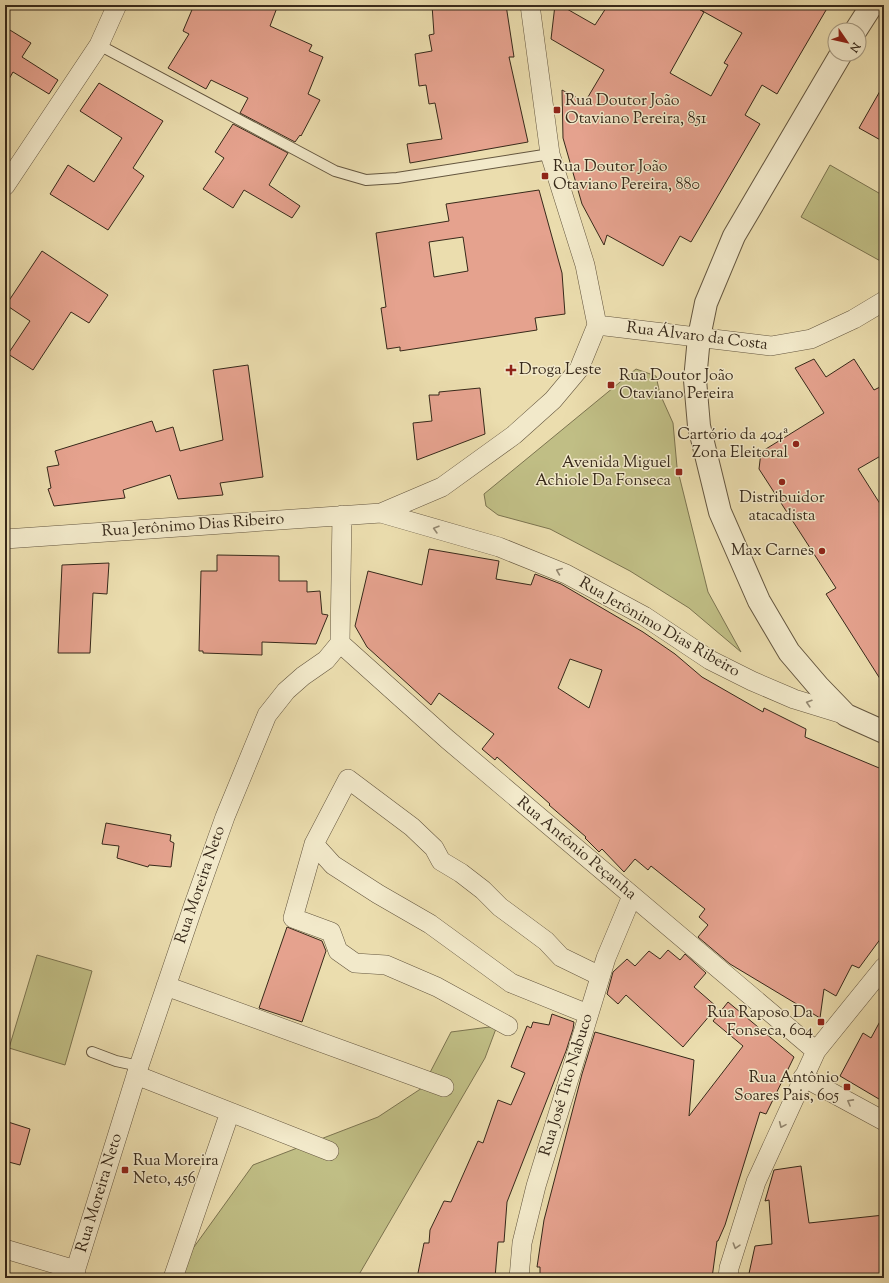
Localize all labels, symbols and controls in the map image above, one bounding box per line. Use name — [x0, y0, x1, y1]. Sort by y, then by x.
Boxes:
north arrow — [827, 22, 867, 62]
text: N — [845, 38, 864, 55]
place label: Rua Doutor João Otaviano Pereira, 851 — [565, 90, 707, 131]
marker: Rua Doutor João Otaviano Pereira, 851 — [552, 105, 562, 115]
place label: Rua Doutor João Otaviano Pereira, 880 — [553, 156, 700, 197]
marker: Rua Doutor João Otaviano Pereira, 880 — [540, 171, 550, 181]
street label: Rua Álvaro da Costa — [625, 317, 770, 357]
place label: Droga Leste — [519, 359, 601, 382]
marker: Droga Leste — [506, 365, 516, 375]
place label: Rua Doutor João Otaviano Pereira — [619, 365, 735, 406]
marker: Rua Doutor João Otaviano Pereira — [606, 380, 616, 390]
place label: Cartório da 404ª Zona Eleitoral — [677, 424, 789, 465]
marker: Cartório da 404ª Zona Eleitoral — [791, 439, 801, 449]
place label: Avenida Miguel Achiole Da Fonseca — [535, 452, 672, 493]
marker: Avenida Miguel Achiole Da Fonseca — [674, 467, 684, 477]
marker: Distribuidor atacadista — [777, 477, 787, 487]
place label: Distribuidor atacadista — [739, 487, 825, 528]
street label: Rua Jerônimo Dias Ribeiro — [101, 508, 285, 544]
one-way arrow — [433, 525, 440, 534]
place label: Max Carnes — [731, 540, 814, 563]
marker: Max Carnes — [817, 546, 827, 556]
one-way arrow — [555, 568, 562, 576]
street label: Rua Jerônimo Dias Ribeiro — [574, 572, 744, 684]
one-way arrow — [806, 700, 813, 708]
street label: Rua Antônio Peçanha — [511, 792, 641, 906]
street label: Rua Moreira Neto — [170, 823, 232, 947]
place label: Rua Raposo Da Fonseca, 604 — [707, 1002, 814, 1043]
street label: Rua José Tito Nabuco — [534, 1011, 600, 1159]
marker: Rua Raposo Da Fonseca, 604 — [816, 1017, 826, 1027]
place label: Rua Antônio Soares Pais, 605 — [734, 1067, 840, 1108]
marker: Rua Antônio Soares Pais, 605 — [842, 1082, 852, 1092]
one-way arrow — [847, 1099, 854, 1107]
one-way arrow — [779, 1120, 787, 1128]
street label: Rua Moreira Neto — [71, 1131, 129, 1255]
place label: Rua Moreira Neto, 456 — [133, 1150, 219, 1191]
marker: Rua Moreira Neto, 456 — [120, 1165, 130, 1175]
one-way arrow — [732, 1243, 741, 1250]

